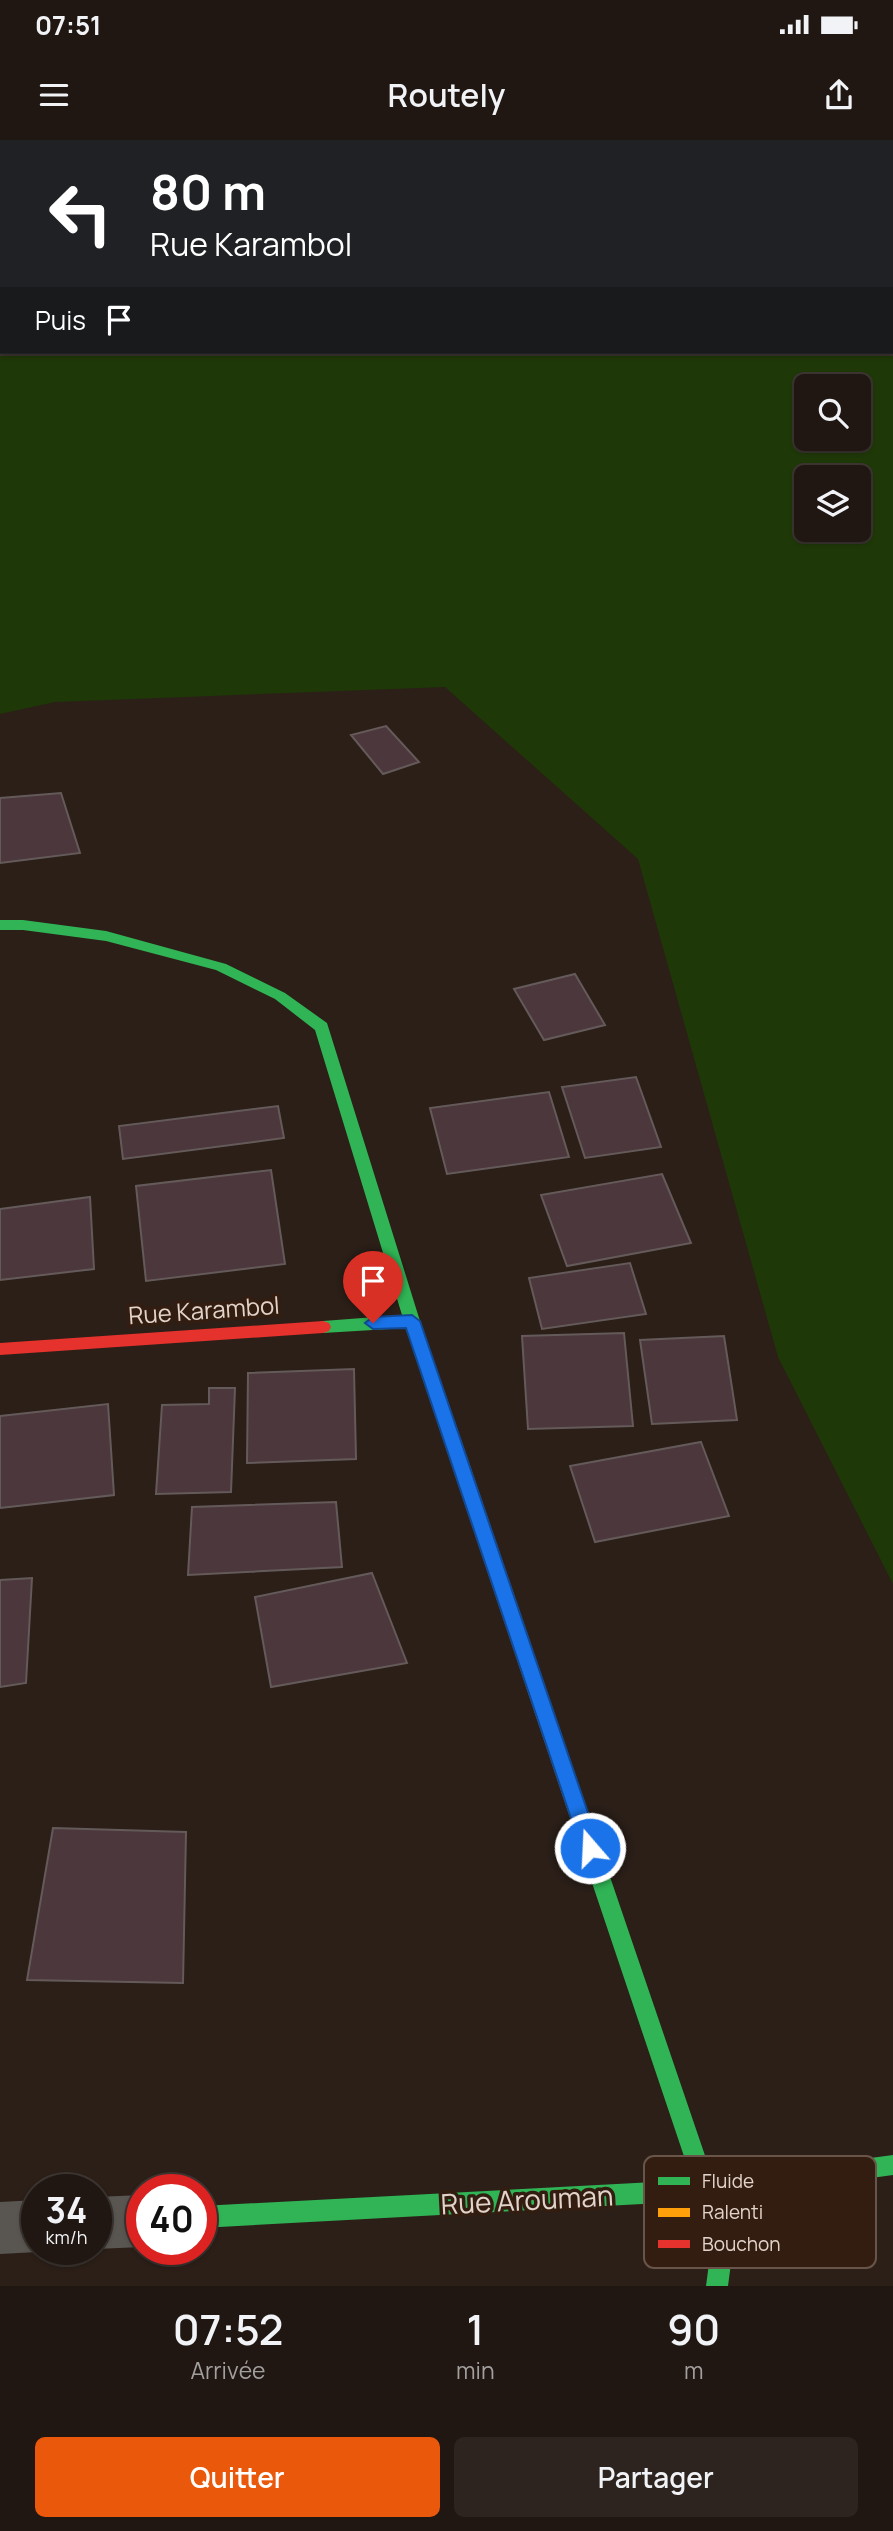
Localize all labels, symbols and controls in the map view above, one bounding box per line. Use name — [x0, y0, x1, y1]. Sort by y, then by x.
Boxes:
text: 07:51 — [35, 7, 102, 43]
text: Routely — [388, 73, 505, 117]
icon: menu — [35, 76, 73, 114]
icon: share — [820, 76, 858, 114]
text: 80 m — [150, 158, 266, 225]
icon: left — [35, 168, 126, 259]
text: Rue Karambol — [150, 222, 352, 266]
icon: arrive — [100, 301, 138, 339]
text: Puis — [35, 302, 86, 338]
map controls — [794, 374, 871, 542]
button: search — [794, 374, 871, 451]
button: layers — [794, 465, 871, 542]
pin — [343, 1251, 403, 1323]
icon: arrive — [354, 1262, 392, 1300]
street label: Rue Karambol — [127, 1288, 281, 1331]
position arrow — [553, 1811, 627, 1885]
legend — [644, 2156, 876, 2268]
text: Fluide — [702, 2168, 754, 2194]
speed limit sign: 40 — [126, 2174, 217, 2265]
street label: Rue Arouman — [440, 2176, 614, 2223]
text: 34 — [46, 2186, 87, 2234]
text: Ralenti — [702, 2199, 763, 2225]
text: km/h — [46, 2225, 87, 2249]
text: Bouchon — [702, 2231, 781, 2257]
text: 07:52 — [173, 2300, 283, 2358]
text: 1 — [466, 2300, 484, 2358]
text: 90 — [667, 2300, 720, 2358]
text: Arrivée — [190, 2354, 266, 2386]
text: min — [456, 2354, 495, 2386]
text: m — [684, 2354, 704, 2386]
button: Quitter — [35, 2437, 440, 2517]
button: Partager — [454, 2437, 858, 2517]

